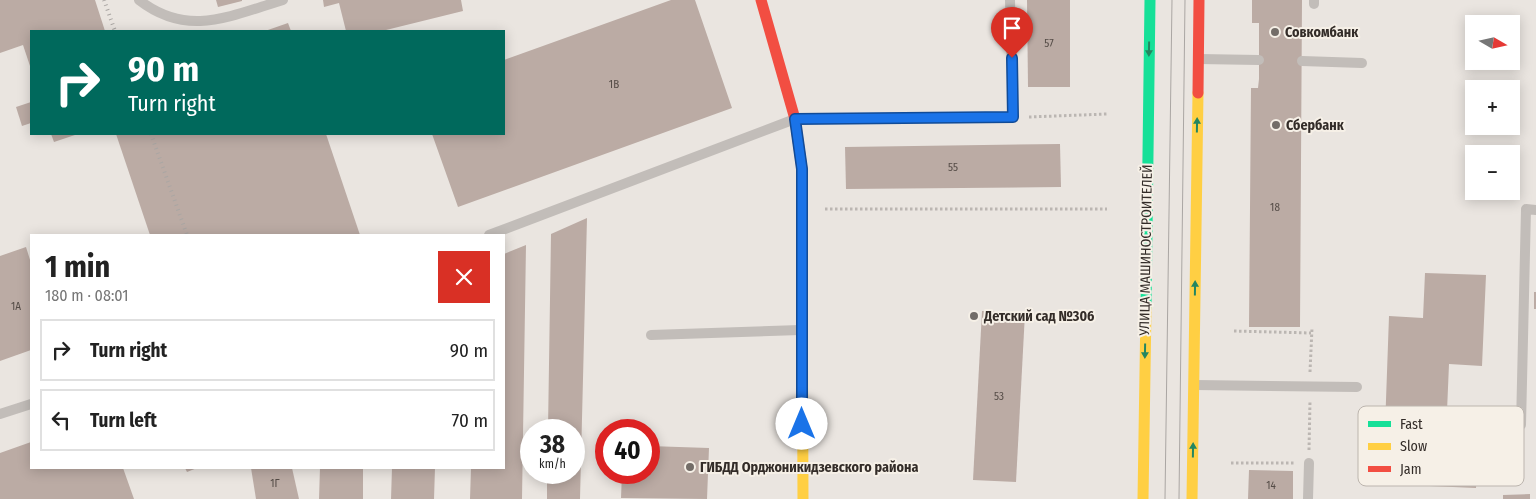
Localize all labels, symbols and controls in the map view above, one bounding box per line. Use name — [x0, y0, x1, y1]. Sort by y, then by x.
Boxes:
pin — [991, 7, 1033, 58]
icon: arrive — [998, 14, 1026, 42]
north arrow — [1465, 15, 1520, 70]
map controls — [1465, 15, 1520, 200]
place label: Совкомбанк — [1285, 24, 1359, 41]
marker: Совкомбанк — [1269, 26, 1281, 38]
house number: 57 — [1044, 37, 1054, 50]
one-way arrow — [1145, 41, 1153, 57]
text: 90 m — [128, 48, 199, 90]
icon: right — [45, 50, 110, 115]
house number: 1В — [609, 78, 619, 91]
button: + — [1465, 80, 1520, 135]
text: Turn right — [128, 90, 216, 117]
one-way arrow — [1193, 117, 1201, 133]
place label: Сбербанк — [1286, 117, 1345, 134]
marker: Сбербанк — [1270, 119, 1282, 131]
button: − — [1465, 145, 1520, 200]
house number: 55 — [948, 161, 958, 174]
street label: УЛИЦА МАШИНОСТРОИТЕЛЕЙ — [1136, 164, 1156, 337]
house number: 18 — [1270, 201, 1280, 214]
text: 1 min — [45, 249, 110, 285]
button: close — [438, 251, 490, 303]
one-way arrow — [1191, 280, 1199, 296]
text: 180 m · 08:01 — [45, 286, 128, 305]
house number: 1А — [11, 300, 21, 313]
place label: Детский сад №306 — [983, 308, 1094, 325]
marker: Детский сад №306 — [968, 310, 980, 322]
icon: right — [47, 336, 75, 364]
text: Turn right — [90, 339, 167, 362]
text: 90 m — [450, 339, 488, 362]
one-way arrow — [1141, 343, 1149, 359]
house number: 53 — [994, 390, 1004, 403]
position arrow — [775, 397, 827, 449]
icon: left — [47, 406, 75, 434]
legend — [1358, 406, 1524, 486]
text: Turn left — [90, 409, 157, 432]
text: 70 m — [452, 409, 488, 432]
text: Fast — [1400, 416, 1423, 433]
speed limit sign: 40 — [595, 419, 660, 484]
text: 38 — [540, 430, 565, 460]
text: Slow — [1400, 438, 1427, 455]
one-way arrow — [1189, 442, 1197, 458]
text: km/h — [539, 457, 566, 471]
place label: ГИБДД Орджоникидзевского района — [700, 459, 918, 476]
marker: ГИБДД Орджоникидзевского района — [684, 461, 696, 473]
text: Jam — [1400, 461, 1421, 478]
house number: 1Г — [270, 477, 280, 490]
house number: 14 — [1266, 479, 1276, 492]

